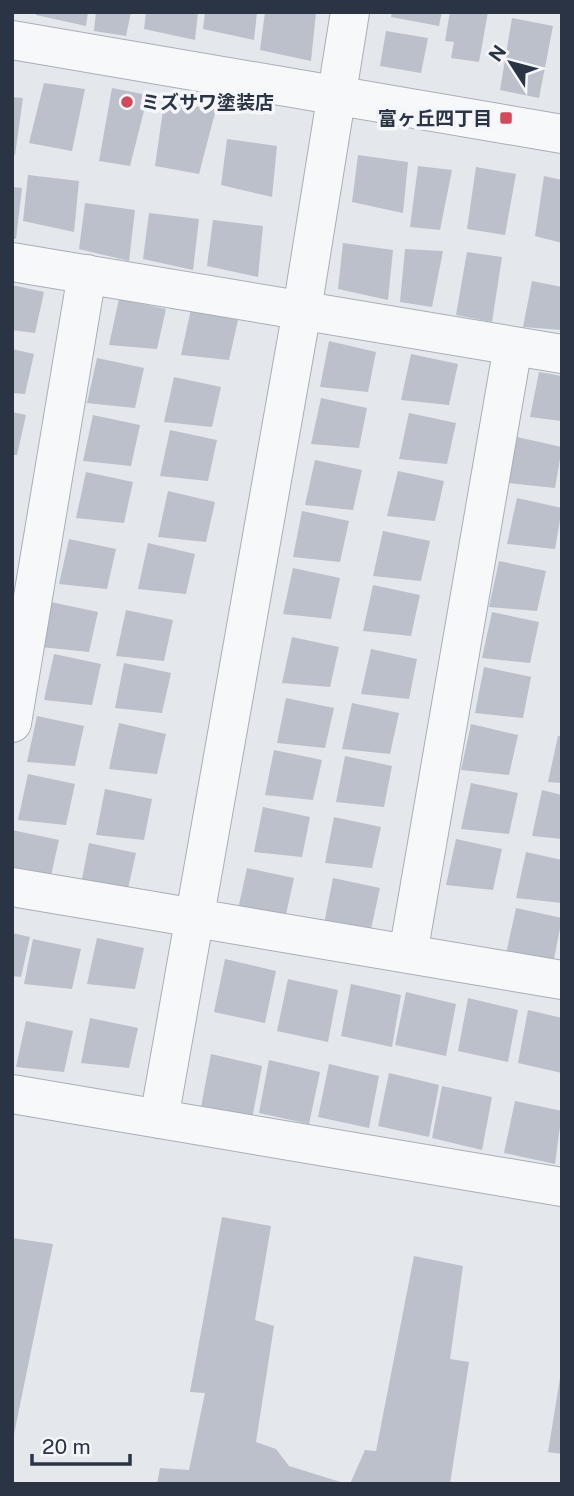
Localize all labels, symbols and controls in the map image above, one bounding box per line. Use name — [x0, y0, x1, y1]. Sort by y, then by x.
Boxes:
north arrow — [476, 28, 546, 98]
text: N — [484, 41, 511, 65]
place label: ミズサワ塗装店 — [141, 91, 274, 113]
marker: ミズサワ塗装店 — [119, 94, 135, 110]
place label: 富ヶ丘四丁目 — [378, 107, 492, 129]
marker: 富ヶ丘四丁目 — [498, 110, 514, 126]
scale bar — [32, 1422, 130, 1466]
text: 20 m — [42, 1434, 91, 1459]

